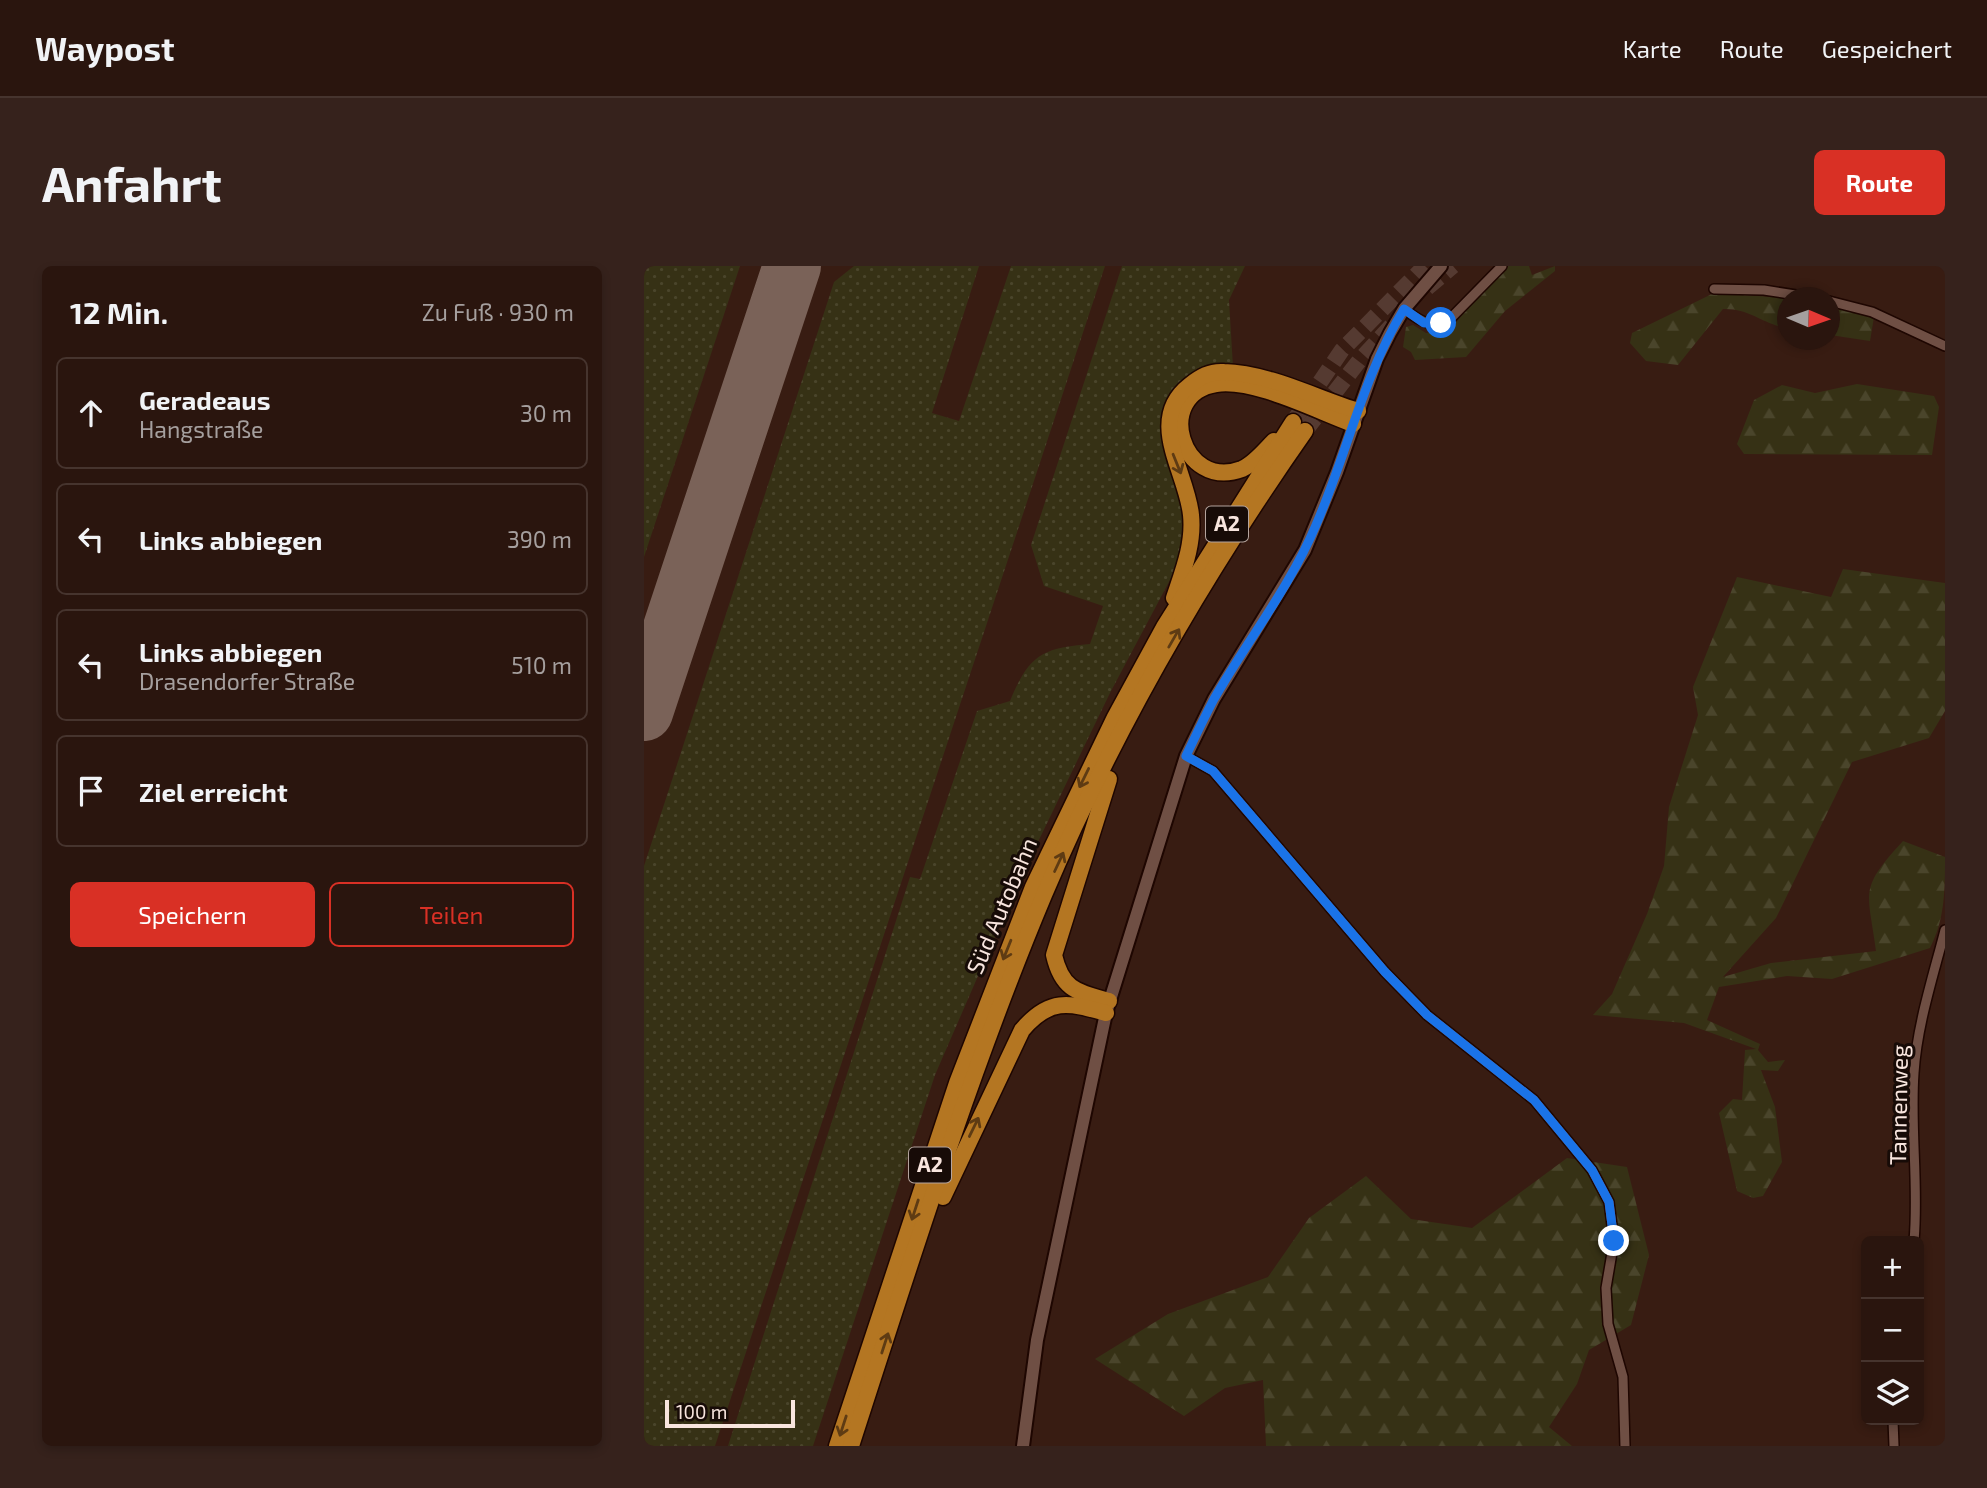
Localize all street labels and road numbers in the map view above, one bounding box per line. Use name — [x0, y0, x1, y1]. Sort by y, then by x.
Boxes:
road number: A2 — [1206, 506, 1248, 542]
street label: Süd Autobahn — [960, 833, 1042, 978]
street label: Tannenweg — [1883, 1044, 1913, 1165]
road number: A2 — [909, 1147, 951, 1182]

